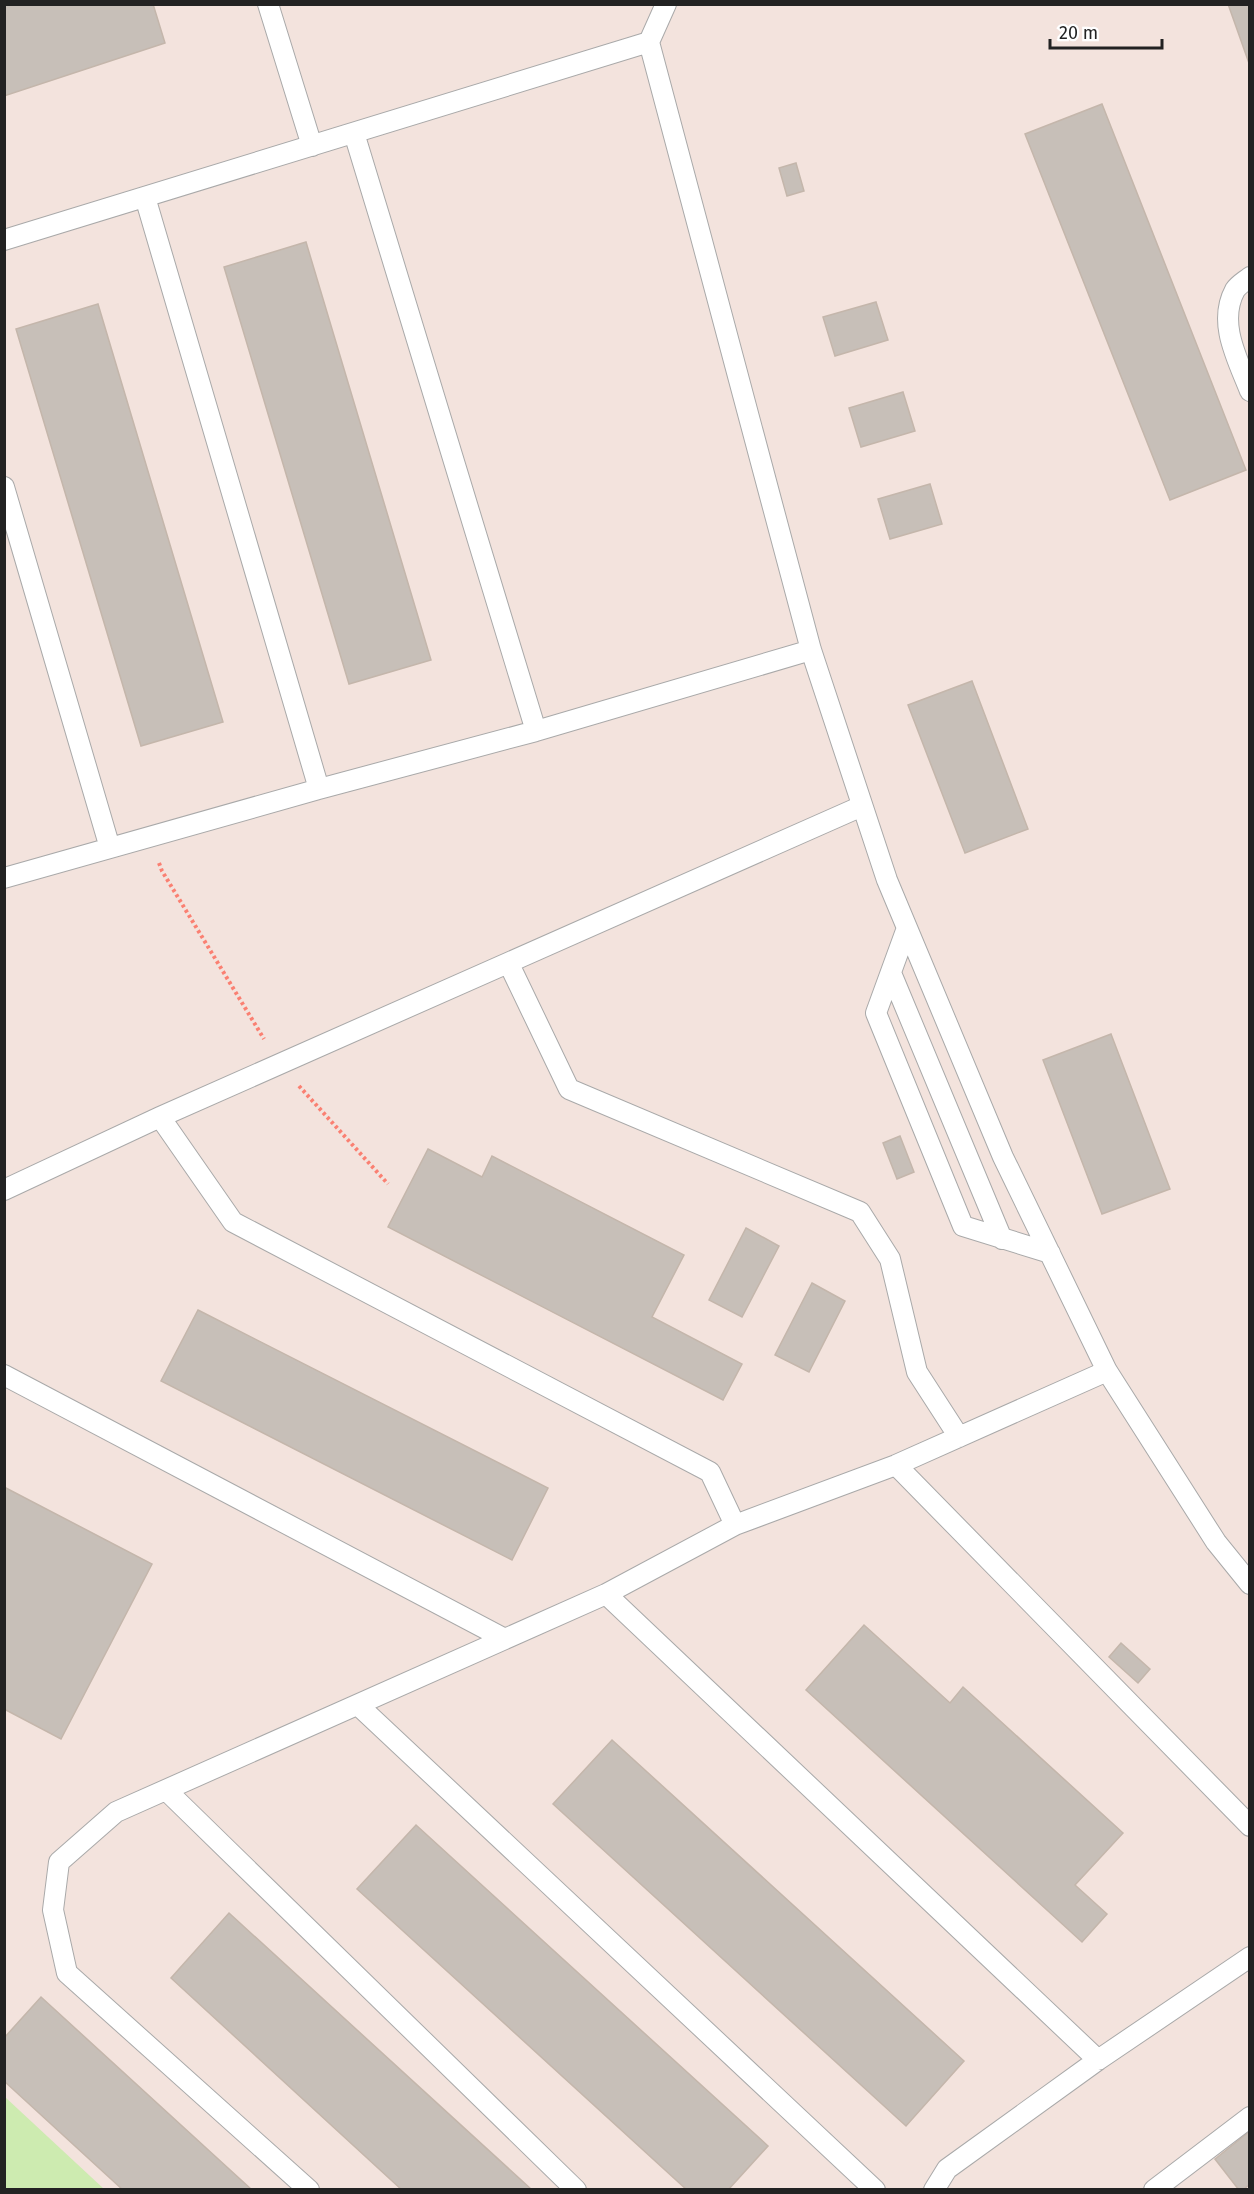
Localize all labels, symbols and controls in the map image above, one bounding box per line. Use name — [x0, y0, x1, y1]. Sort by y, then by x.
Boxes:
scale bar — [1050, 12, 1162, 50]
text: 20 m — [1059, 22, 1098, 44]

